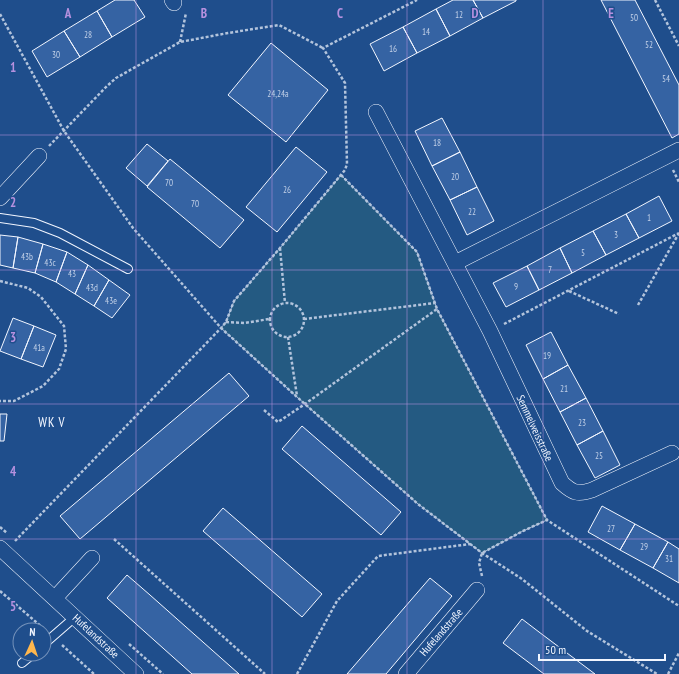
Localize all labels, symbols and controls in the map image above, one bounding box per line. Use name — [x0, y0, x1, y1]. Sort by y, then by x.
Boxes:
text: A — [64, 5, 72, 22]
text: B — [201, 5, 207, 22]
text: C — [337, 5, 343, 22]
text: D — [472, 5, 479, 22]
text: E — [608, 5, 614, 22]
house number: 12 — [455, 9, 463, 20]
house number: 50 — [630, 12, 638, 23]
house number: 14 — [422, 26, 430, 37]
house number: 28 — [84, 29, 92, 40]
house number: 52 — [645, 39, 653, 50]
house number: 16 — [389, 43, 397, 54]
house number: 30 — [52, 49, 60, 60]
text: 1 — [10, 59, 16, 76]
house number: 54 — [662, 73, 670, 84]
house number: 24,24a — [267, 88, 289, 99]
house number: 18 — [433, 137, 441, 148]
house number: 20 — [451, 171, 459, 182]
house number: 70 — [165, 177, 173, 188]
house number: 26 — [283, 184, 291, 195]
text: 2 — [10, 194, 16, 211]
house number: 70 — [191, 198, 199, 209]
house number: 22 — [468, 206, 476, 217]
house number: 1 — [647, 212, 651, 223]
house number: 3 — [614, 229, 618, 240]
house number: 5 — [581, 247, 585, 258]
house number: 43b — [21, 251, 33, 262]
house number: 43c — [44, 257, 56, 268]
house number: 7 — [548, 264, 552, 275]
house number: 43 — [68, 268, 76, 279]
house number: 9 — [514, 281, 518, 292]
house number: 43d — [86, 282, 98, 293]
house number: 43e — [105, 295, 117, 306]
text: 3 — [10, 329, 16, 346]
house number: 41a — [33, 342, 45, 353]
house number: 19 — [543, 350, 551, 361]
house number: 21 — [560, 383, 568, 394]
street label: Semmelweisstraße — [513, 393, 557, 464]
district label: WK V — [38, 414, 66, 431]
house number: 23 — [578, 417, 586, 428]
house number: 25 — [595, 450, 603, 461]
text: 4 — [10, 463, 17, 480]
house number: 27 — [607, 523, 615, 534]
house number: 29 — [640, 541, 648, 552]
house number: 31 — [665, 553, 673, 564]
text: 5 — [10, 598, 16, 615]
street label: Hufelandstraße — [417, 605, 466, 659]
street label: Hufelandstraße — [70, 611, 123, 661]
north arrow — [12, 622, 52, 662]
text: N — [29, 625, 36, 639]
scale bar — [539, 636, 665, 662]
text: 50 m — [545, 642, 566, 657]

